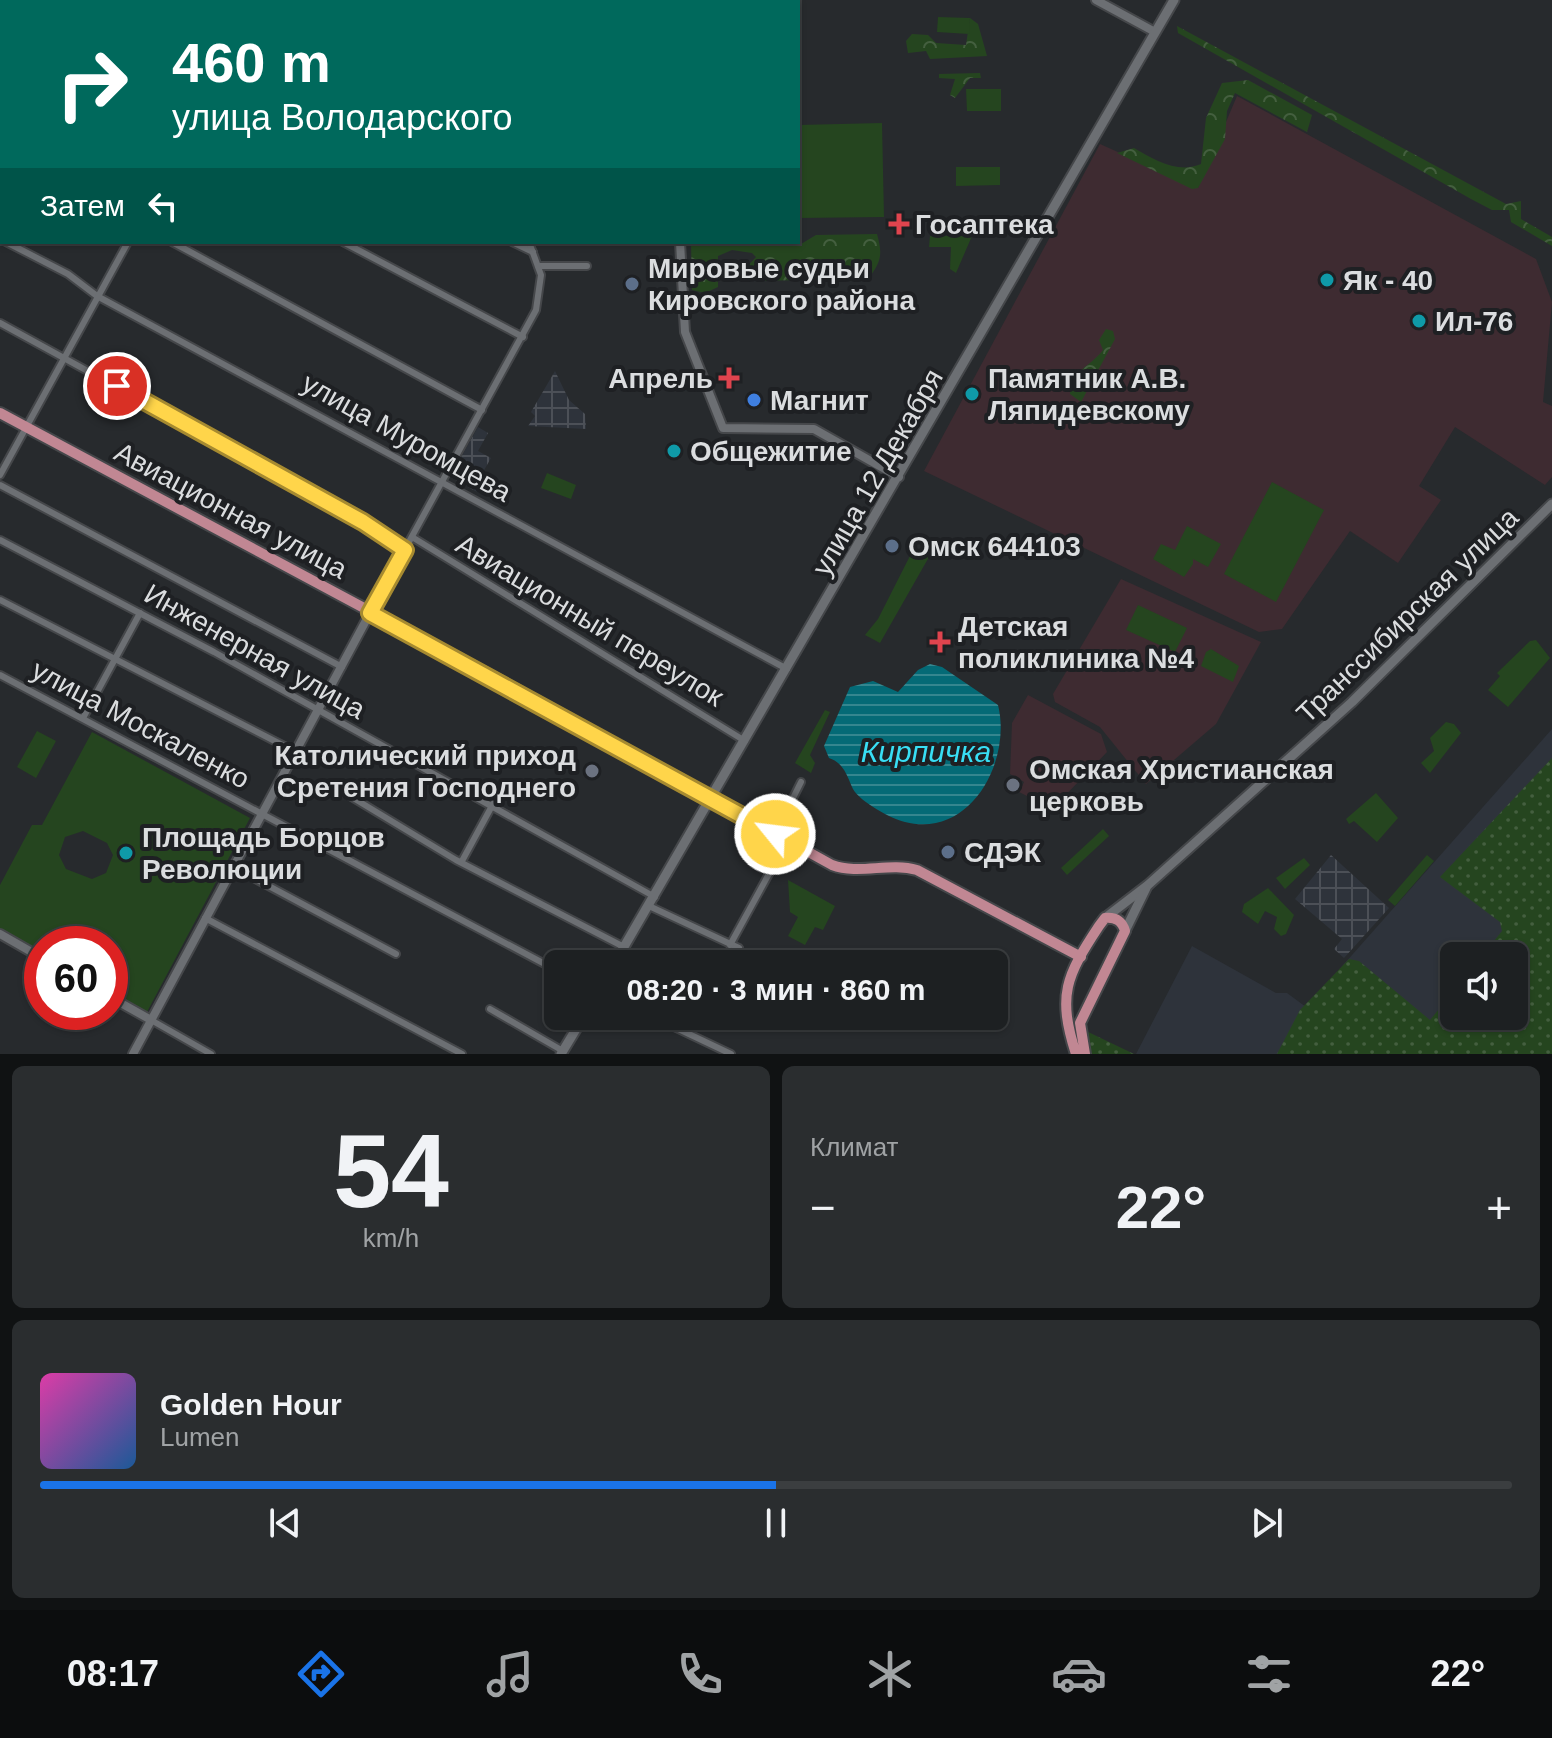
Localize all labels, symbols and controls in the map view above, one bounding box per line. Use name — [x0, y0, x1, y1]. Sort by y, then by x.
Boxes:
text: 460 m — [172, 31, 331, 94]
icon: right — [40, 32, 144, 136]
text: улица Володарского — [172, 97, 512, 138]
icon: left — [141, 184, 185, 228]
text: Затем — [40, 189, 125, 222]
place label: Госаптека — [915, 209, 1054, 240]
marker: Госаптека — [890, 215, 908, 233]
place label: Мировые судьи Кировского района — [648, 253, 915, 316]
place label: Як - 40 — [1343, 265, 1433, 296]
marker: Як - 40 — [1318, 271, 1336, 289]
marker: Мировые судьи Кировского района — [623, 275, 641, 293]
place label: Ил-76 — [1435, 306, 1513, 337]
marker: Ил-76 — [1410, 312, 1428, 330]
pin — [83, 352, 151, 420]
place label: Апрель — [608, 363, 713, 394]
place label: Памятник А.В. Ляпидевскому — [988, 363, 1190, 426]
icon: arrive — [95, 364, 139, 408]
street label: улица 12 Декабря — [806, 364, 949, 581]
street label: улица Муромцева — [297, 367, 517, 508]
marker: Апрель — [720, 369, 738, 387]
place label: Магнит — [770, 385, 869, 416]
marker: Памятник А.В. Ляпидевскому — [963, 385, 981, 403]
marker: Магнит — [745, 391, 763, 409]
street label: Авиационная улица — [109, 436, 353, 585]
place label: Общежитие — [690, 436, 851, 467]
marker: Общежитие — [665, 442, 683, 460]
street label: Транссибирская улица — [1290, 501, 1525, 729]
street label: Авиационный переулок — [451, 528, 729, 713]
place label: Омск 644103 — [908, 531, 1081, 562]
marker: Омск 644103 — [883, 537, 901, 555]
street label: Инженерная улица — [139, 578, 371, 725]
place label: Детская поликлиника №4 — [958, 611, 1194, 674]
marker: Детская поликлиника №4 — [929, 631, 951, 653]
street label: улица Москаленко — [27, 654, 255, 795]
water label: Кирпичка — [861, 735, 991, 768]
place label: Католический приход Сретения Господнего — [274, 740, 576, 803]
place label: Омская Христианская церковь — [1029, 754, 1334, 817]
marker: Католический приход Сретения Господнего — [583, 762, 601, 780]
marker: Омская Христианская церковь — [1004, 776, 1022, 794]
position arrow — [733, 792, 817, 876]
place label: Площадь Борцов Революции — [142, 822, 385, 885]
place label: СДЭК — [964, 837, 1042, 868]
marker: СДЭК — [939, 843, 957, 861]
marker: Площадь Борцов Революции — [117, 844, 135, 862]
speed limit sign: 60 — [24, 926, 128, 1030]
map controls — [1440, 942, 1528, 1030]
button: sound — [1440, 942, 1528, 1030]
text: 08:20 · 3 мин · 860 m — [627, 973, 925, 1006]
text: 54 — [333, 1113, 449, 1229]
text: Климат — [810, 1132, 899, 1162]
text: 22° — [1116, 1174, 1206, 1241]
text: − — [810, 1183, 836, 1232]
text: + — [1486, 1183, 1512, 1232]
text: km/h — [363, 1223, 419, 1253]
text: Golden Hour — [160, 1388, 342, 1421]
text: Lumen — [160, 1422, 240, 1452]
icon: previous — [263, 1501, 307, 1545]
icon: pause — [754, 1501, 798, 1545]
icon: next — [1245, 1501, 1289, 1545]
icon: directions — [293, 1646, 349, 1702]
icon: music — [482, 1646, 538, 1702]
icon: phone — [672, 1646, 728, 1702]
icon: climate — [862, 1646, 918, 1702]
icon: car — [1051, 1646, 1107, 1702]
icon: filters — [1241, 1646, 1297, 1702]
text: 08:17 — [67, 1653, 159, 1694]
text: 22° — [1431, 1653, 1485, 1694]

